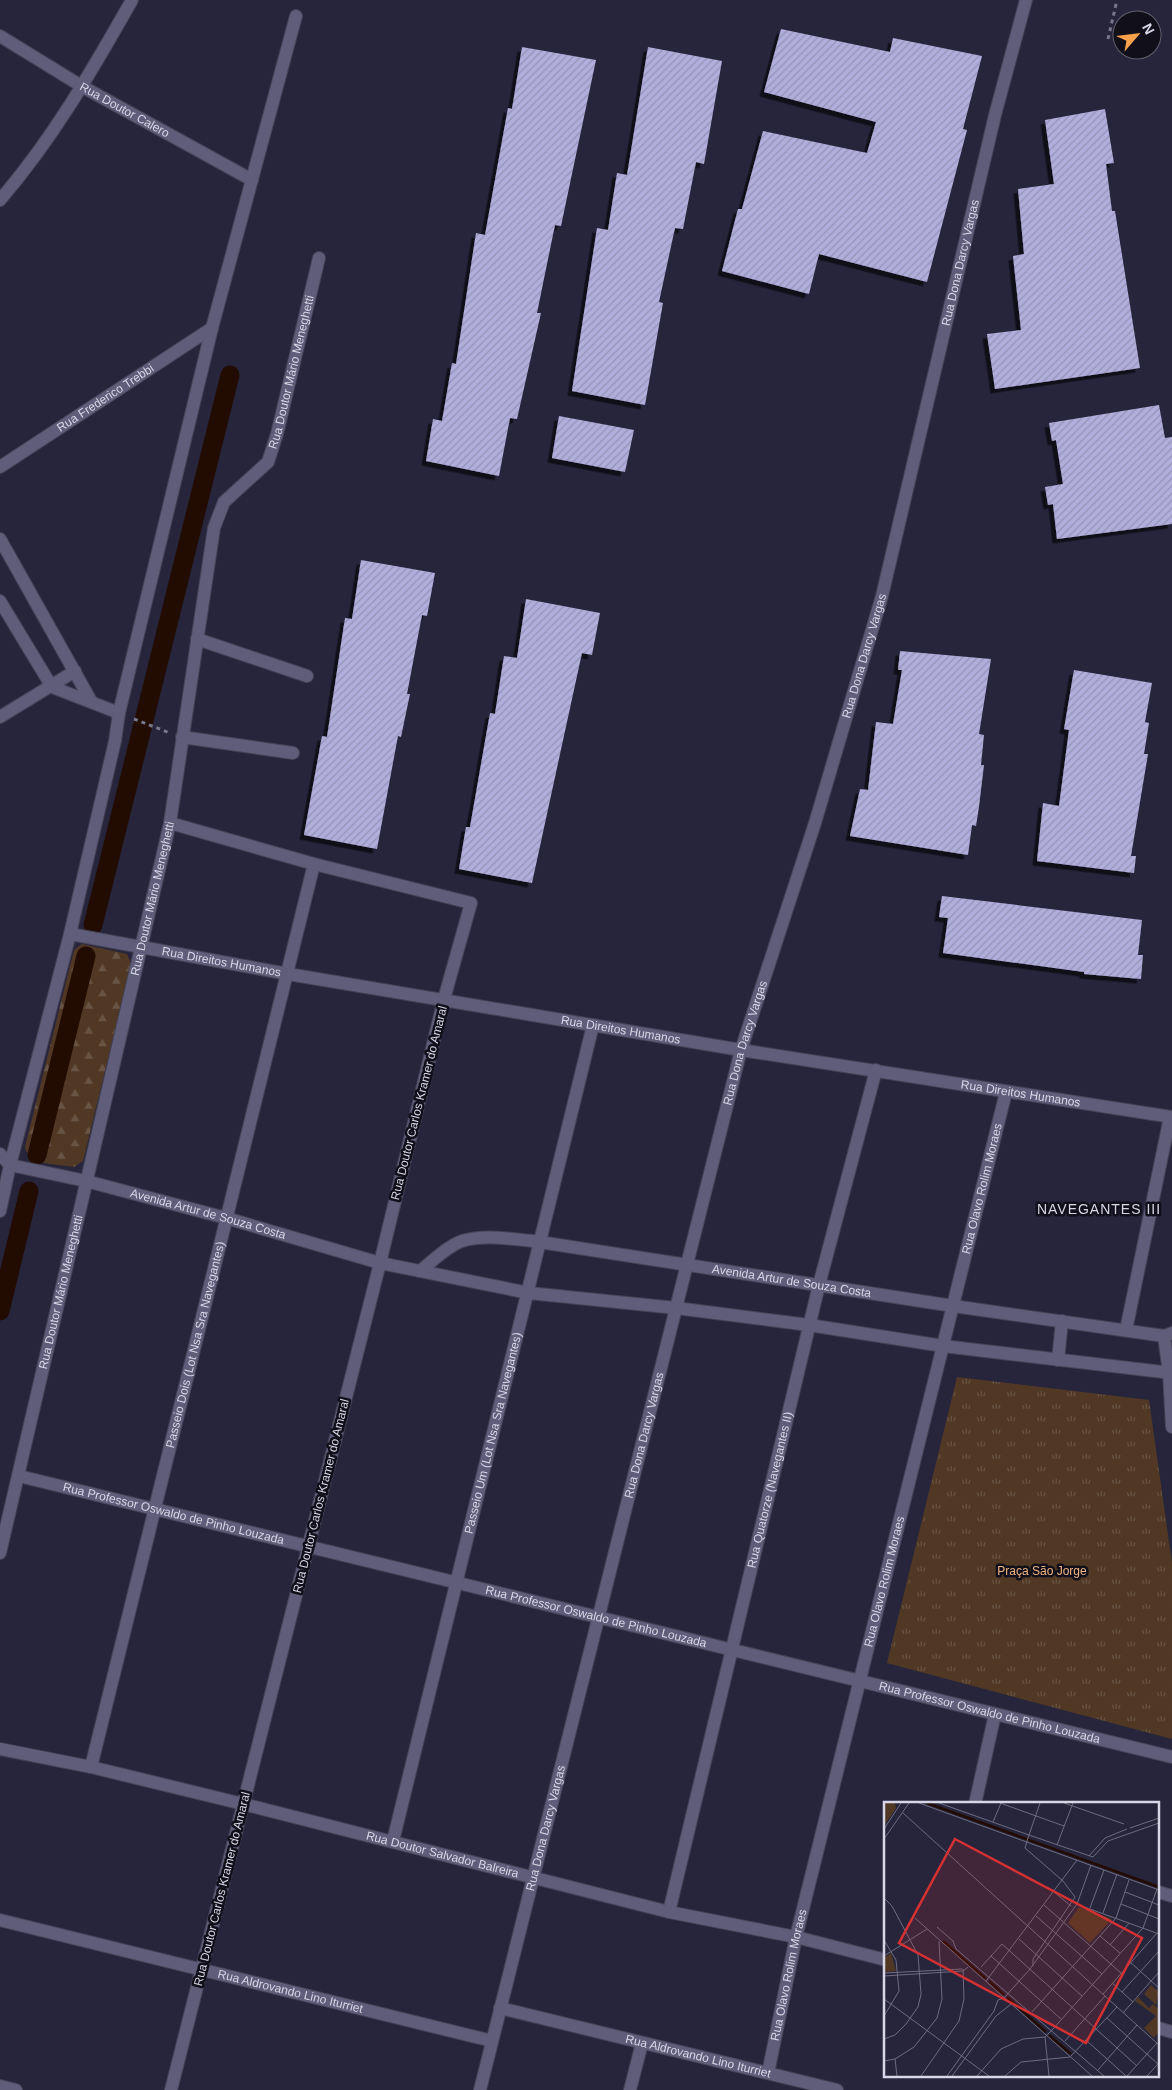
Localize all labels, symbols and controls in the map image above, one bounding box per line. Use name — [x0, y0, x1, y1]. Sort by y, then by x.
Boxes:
north arrow — [1112, 10, 1162, 60]
text: N — [1139, 21, 1158, 37]
street label: Rua Doutor Calero — [77, 80, 172, 140]
street label: Rua Dona Darcy Vargas — [939, 198, 982, 327]
street label: Rua Doutor Mário Meneghetti — [266, 294, 317, 451]
street label: Rua Frederico Trebbi — [54, 361, 156, 435]
street label: Rua Dona Darcy Vargas — [839, 592, 889, 720]
street label: Rua Doutor Mário Meneghetti — [128, 820, 177, 977]
street label: Rua Direitos Humanos — [161, 944, 282, 980]
street label: Rua Dona Darcy Vargas — [720, 979, 770, 1107]
street label: Rua Doutor Carlos Kramer do Amaral — [388, 1005, 450, 1201]
street label: Rua Direitos Humanos — [560, 1013, 681, 1047]
street label: Rua Direitos Humanos — [960, 1077, 1081, 1110]
street label: Rua Olavo Rolim Moraes — [959, 1122, 1005, 1255]
street label: Avenida Artur de Souza Costa — [129, 1186, 288, 1242]
district label: NAVEGANTES III — [1037, 1201, 1161, 1217]
street label: Rua Doutor Mário Meneghetti — [36, 1214, 85, 1370]
street label: Passeio Dois (Lot Nsa Sra Navegantes) — [163, 1240, 228, 1449]
street label: Avenida Artur de Souza Costa — [711, 1262, 872, 1300]
street label: Passeio Um (Lot Nsa Sra Navegantes) — [462, 1331, 524, 1535]
street label: Rua Dona Darcy Vargas — [622, 1371, 667, 1500]
street label: Rua Doutor Carlos Kramer do Amaral — [290, 1398, 352, 1594]
street label: Rua Quatorze (Navegantes II) — [745, 1410, 795, 1570]
street label: Rua Professor Oswaldo de Pinho Louzada — [61, 1480, 286, 1547]
street label: Rua Olavo Rolim Moraes — [861, 1515, 907, 1648]
park label: Praça São Jorge — [997, 1564, 1087, 1578]
street label: Rua Professor Oswaldo de Pinho Louzada — [484, 1583, 708, 1650]
street label: Rua Professor Oswaldo de Pinho Louzada — [878, 1679, 1102, 1746]
street label: Rua Dona Darcy Vargas — [523, 1764, 568, 1893]
street label: Rua Doutor Carlos Kramer do Amaral — [191, 1791, 253, 1987]
inset map — [884, 1802, 1160, 2078]
street label: Rua Doutor Salvador Balreira — [365, 1828, 521, 1881]
street label: Rua Olavo Rolim Moraes — [768, 1908, 810, 2042]
street label: Rua Aldrovando Lino Iturriet — [216, 1967, 365, 2016]
street label: Rua Aldrovando Lino Iturriet — [624, 2032, 773, 2081]

